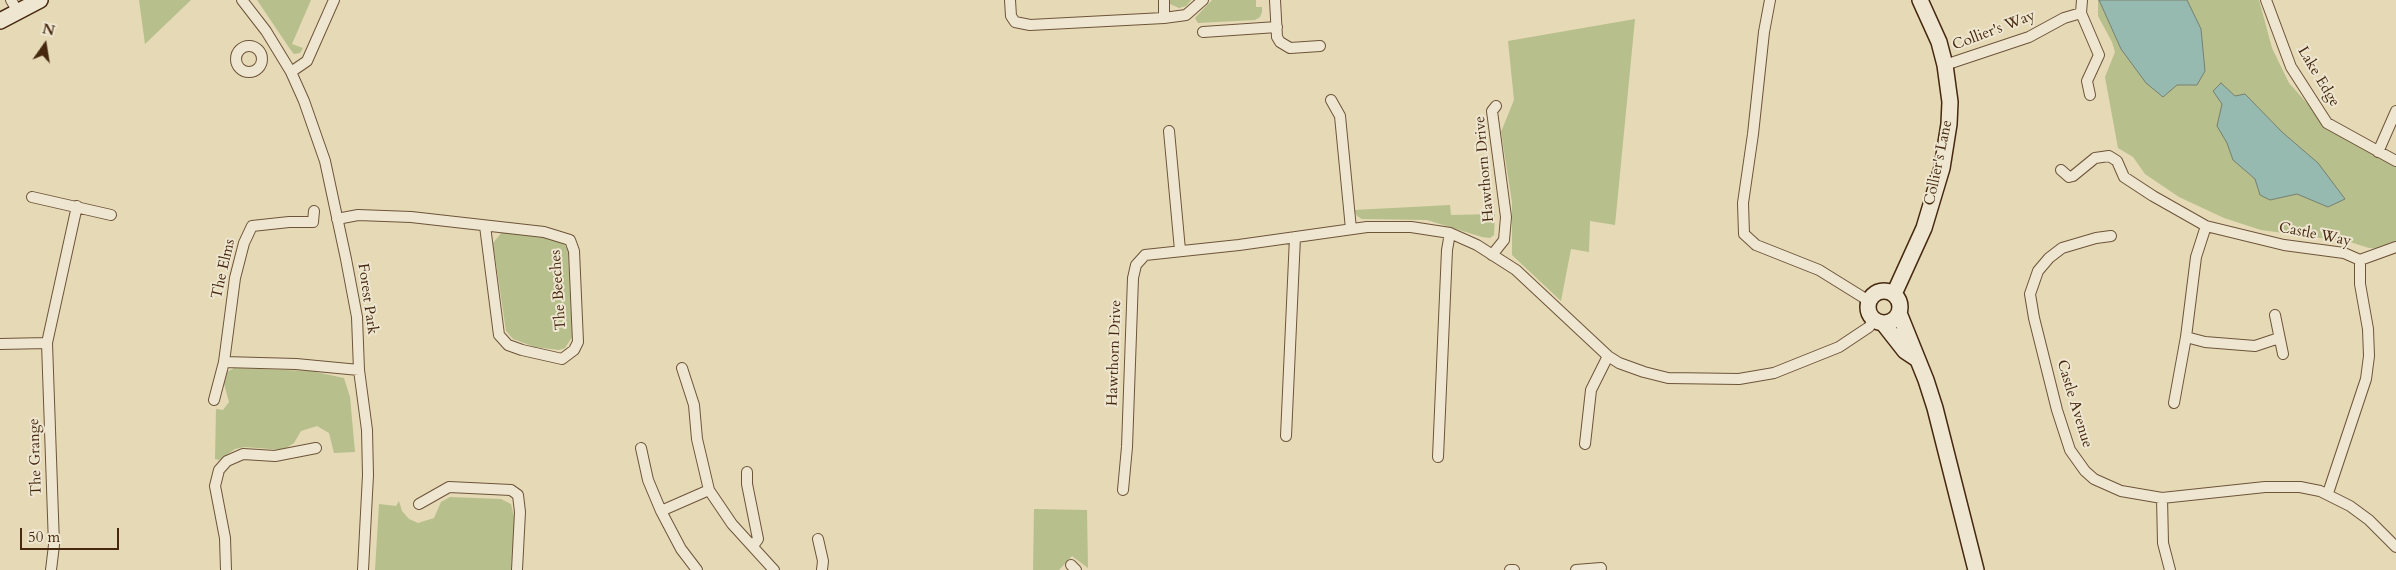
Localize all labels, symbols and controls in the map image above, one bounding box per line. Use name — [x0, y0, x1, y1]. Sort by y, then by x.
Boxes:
street label: Collier's Way — [1950, 7, 2038, 55]
text: N — [40, 19, 57, 41]
north arrow — [20, 20, 70, 70]
street label: Lake Edge — [2293, 44, 2343, 110]
street label: Hawthorn Drive — [1471, 115, 1499, 223]
street label: Collier's Lane — [1921, 119, 1957, 207]
street label: Castle Way — [2277, 219, 2353, 251]
street label: The Elms — [208, 237, 240, 301]
street label: The Beeches — [547, 249, 571, 331]
street label: Forest Park — [353, 262, 381, 336]
street label: Hawthorn Drive — [1104, 300, 1126, 406]
street label: Castle Avenue — [2052, 358, 2096, 450]
street label: The Grange — [26, 418, 46, 496]
scale bar — [22, 518, 121, 550]
text: 50 m — [28, 527, 60, 547]

